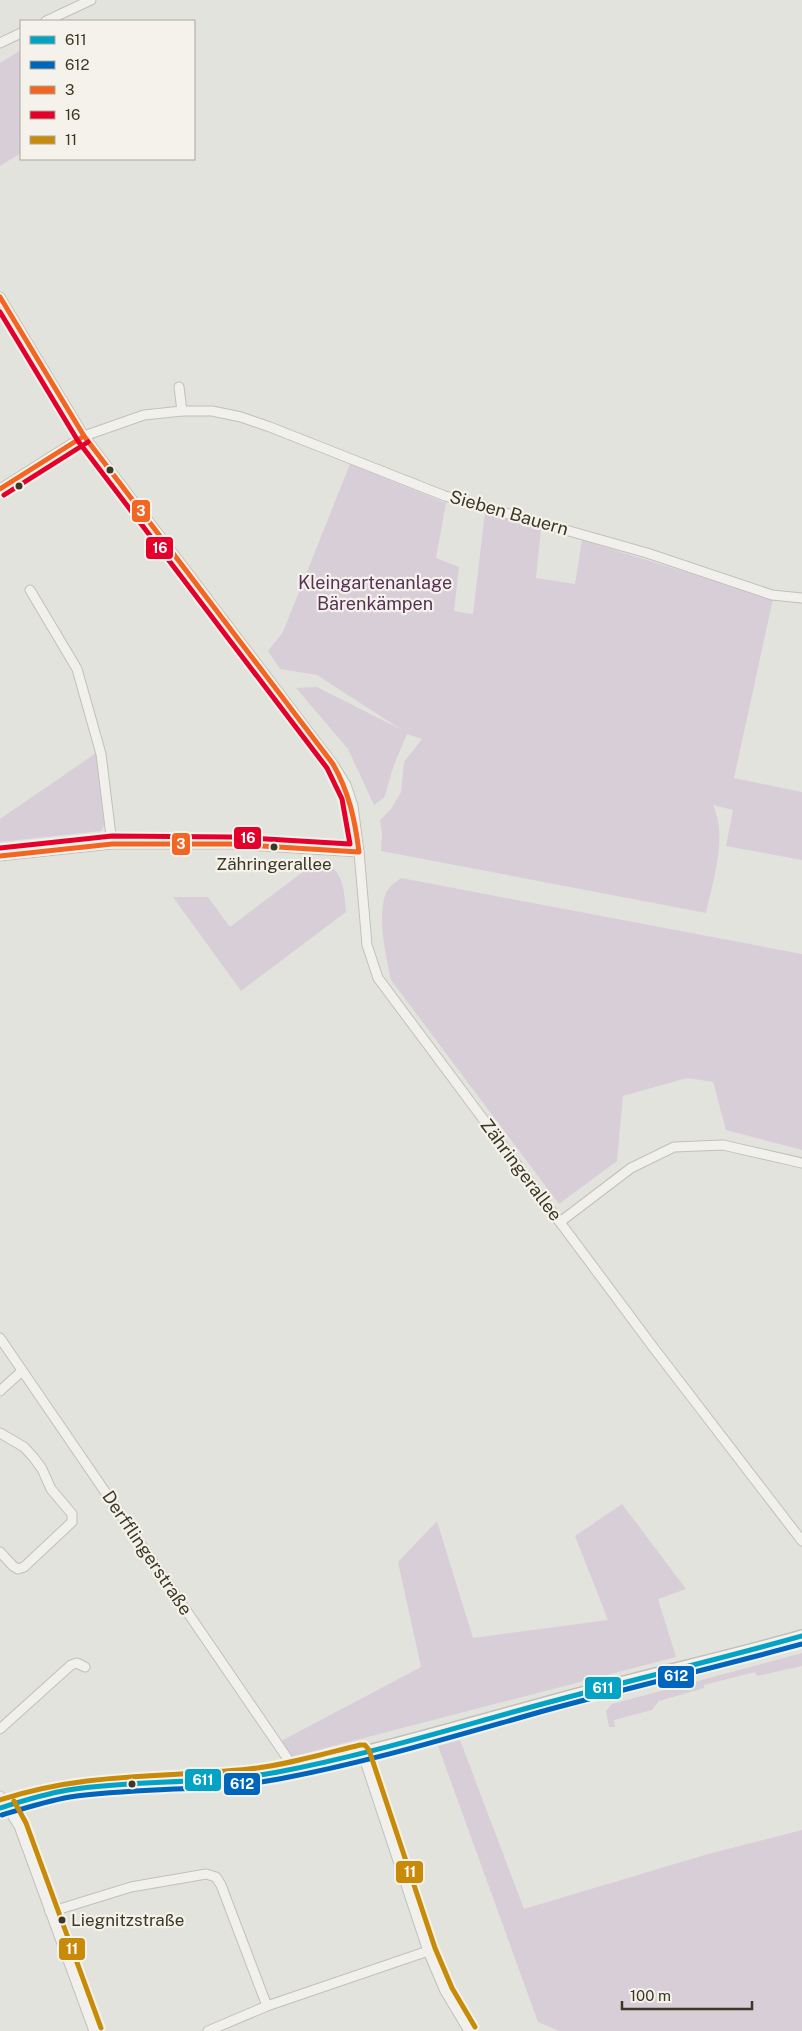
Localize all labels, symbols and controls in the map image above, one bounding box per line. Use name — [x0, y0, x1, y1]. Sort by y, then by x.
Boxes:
legend — [20, 20, 195, 160]
text: 611 — [65, 31, 87, 48]
text: 612 — [65, 56, 89, 73]
text: 3 — [65, 81, 74, 98]
text: 16 — [65, 106, 80, 123]
text: 11 — [65, 131, 77, 148]
unlabelled marker — [105, 465, 115, 475]
unlabelled marker — [14, 481, 24, 491]
street label: Sieben Bauern — [447, 486, 571, 539]
line badge: 3 — [131, 499, 151, 523]
text: 3 — [136, 503, 146, 519]
line badge: 16 — [145, 536, 174, 560]
text: 16 — [152, 540, 168, 556]
park label: Kleingartenanlage Bärenkämpen — [298, 572, 452, 614]
line badge: 16 — [233, 826, 262, 850]
text: 16 — [240, 830, 256, 846]
line badge: 3 — [171, 832, 191, 856]
text: 3 — [176, 836, 186, 852]
marker: Zähringerallee — [269, 842, 279, 852]
place label: Zähringerallee — [216, 854, 332, 874]
street label: Zähringerallee — [476, 1115, 567, 1225]
street label: Derfflingerstraße — [98, 1487, 197, 1619]
line badge: 612 — [657, 1665, 695, 1689]
text: 612 — [664, 1668, 688, 1684]
line badge: 611 — [584, 1676, 622, 1700]
text: 611 — [592, 1680, 614, 1696]
line badge: 611 — [184, 1768, 222, 1792]
text: 611 — [192, 1772, 214, 1788]
line badge: 612 — [223, 1772, 261, 1796]
text: 612 — [230, 1776, 254, 1792]
unlabelled marker — [127, 1779, 137, 1789]
line badge: 11 — [395, 1860, 424, 1884]
text: 11 — [404, 1864, 416, 1880]
place label: Liegnitzstraße — [71, 1910, 184, 1930]
marker: Liegnitzstraße — [57, 1915, 67, 1925]
line badge: 11 — [58, 1937, 86, 1961]
text: 11 — [66, 1941, 78, 1957]
scale bar — [622, 1978, 752, 2010]
text: 100 m — [630, 1987, 671, 2004]

